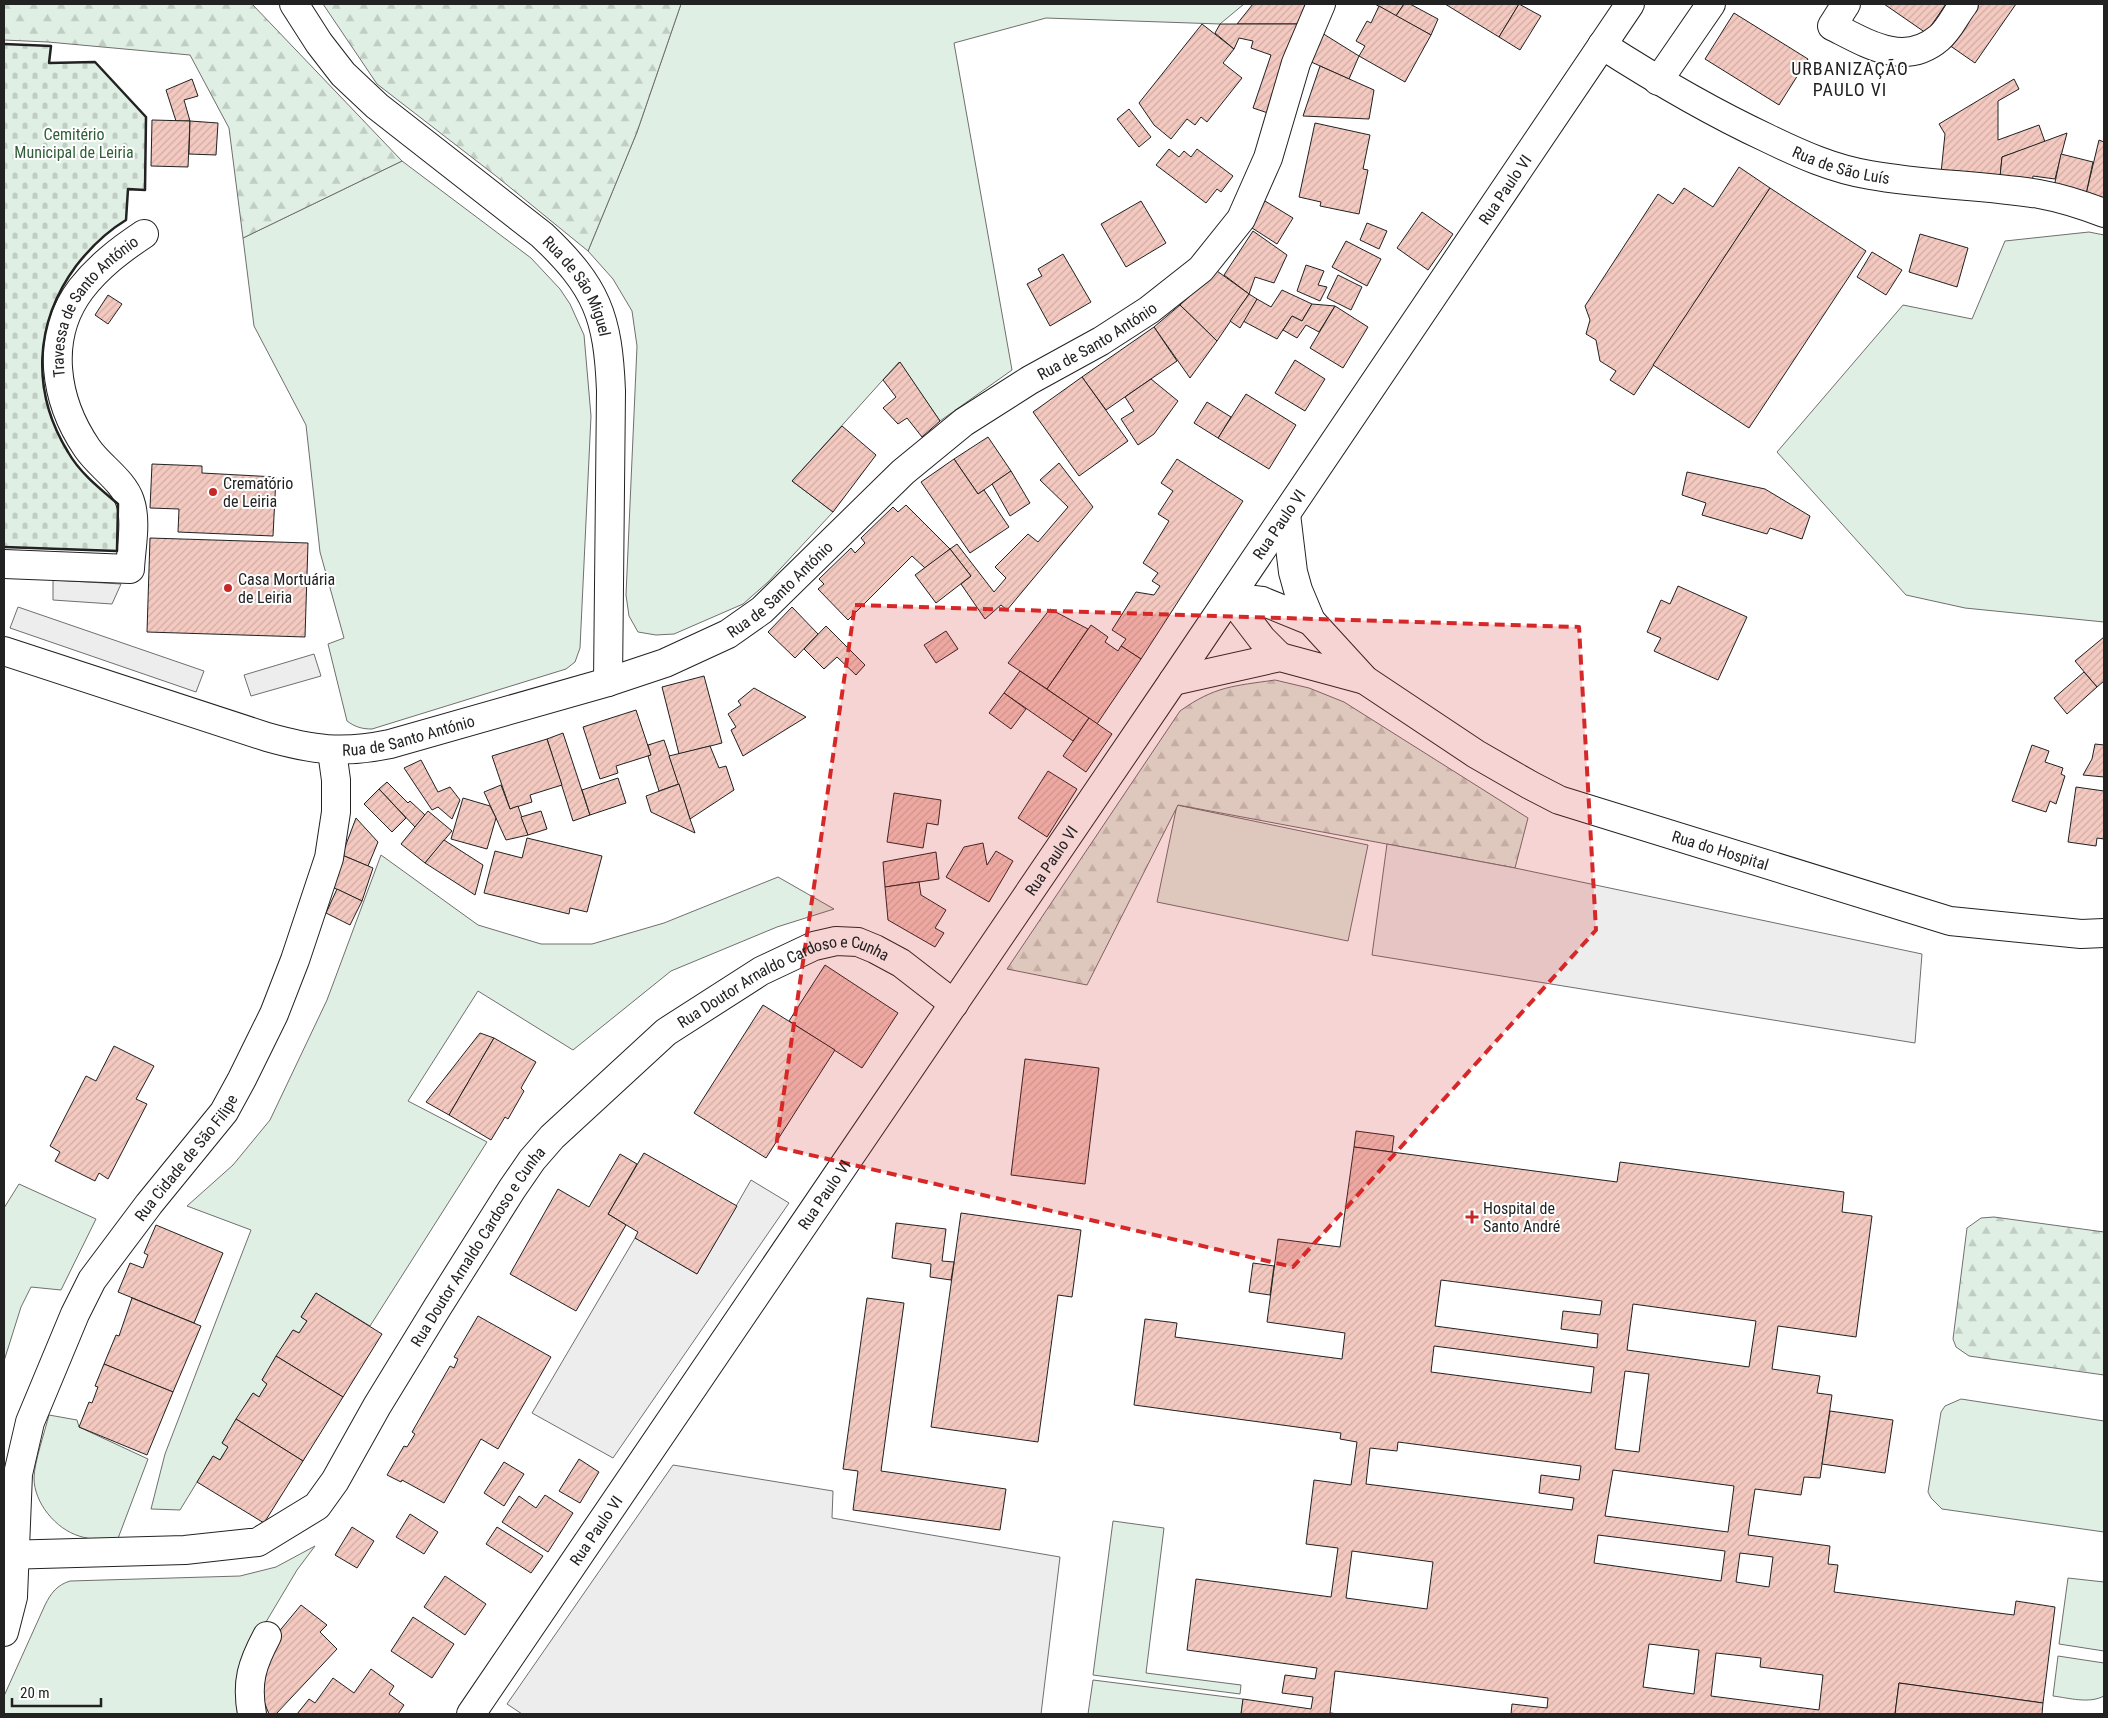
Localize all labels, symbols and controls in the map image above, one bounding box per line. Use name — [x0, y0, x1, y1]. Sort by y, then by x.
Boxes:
district label: URBANIZAÇÃO PAULO VI — [1791, 58, 1909, 100]
park label: Cemitério Municipal de Leiria — [14, 125, 134, 162]
street label: Rua de São Luís — [1790, 142, 1891, 188]
street label: Rua Paulo VI — [1475, 151, 1535, 228]
street label: Travessa de Santo António — [48, 231, 142, 378]
street label: Rua de São Miguel — [539, 232, 615, 338]
street label: Rua de Santo António — [1034, 298, 1161, 384]
place label: Crematório de Leiria — [223, 474, 293, 511]
marker: Crematório de Leiria — [207, 486, 219, 498]
street label: Rua Paulo VI — [1248, 486, 1309, 563]
street label: Rua de Santo António — [723, 537, 836, 641]
place label: Casa Mortuária de Leiria — [238, 570, 335, 607]
marker: Casa Mortuária de Leiria — [222, 582, 234, 594]
street label: Rua de Santo António — [342, 711, 477, 759]
street label: Rua Paulo VI — [1021, 822, 1081, 899]
street label: Rua do Hospital — [1670, 826, 1771, 874]
street label: Rua Doutor Arnaldo Cardoso e Cunha — [674, 932, 893, 1032]
street label: Rua Cidade de São Filipe — [130, 1091, 241, 1225]
street label: Rua Doutor Arnaldo Cardoso e Cunha — [406, 1143, 549, 1350]
street label: Rua Paulo VI — [794, 1156, 854, 1233]
place label: Hospital de Santo André — [1483, 1199, 1560, 1236]
marker: Hospital de Santo André — [1465, 1210, 1479, 1224]
street label: Rua Paulo VI — [565, 1492, 626, 1569]
scale bar — [12, 1676, 101, 1708]
text: 20 m — [20, 1684, 50, 1702]

